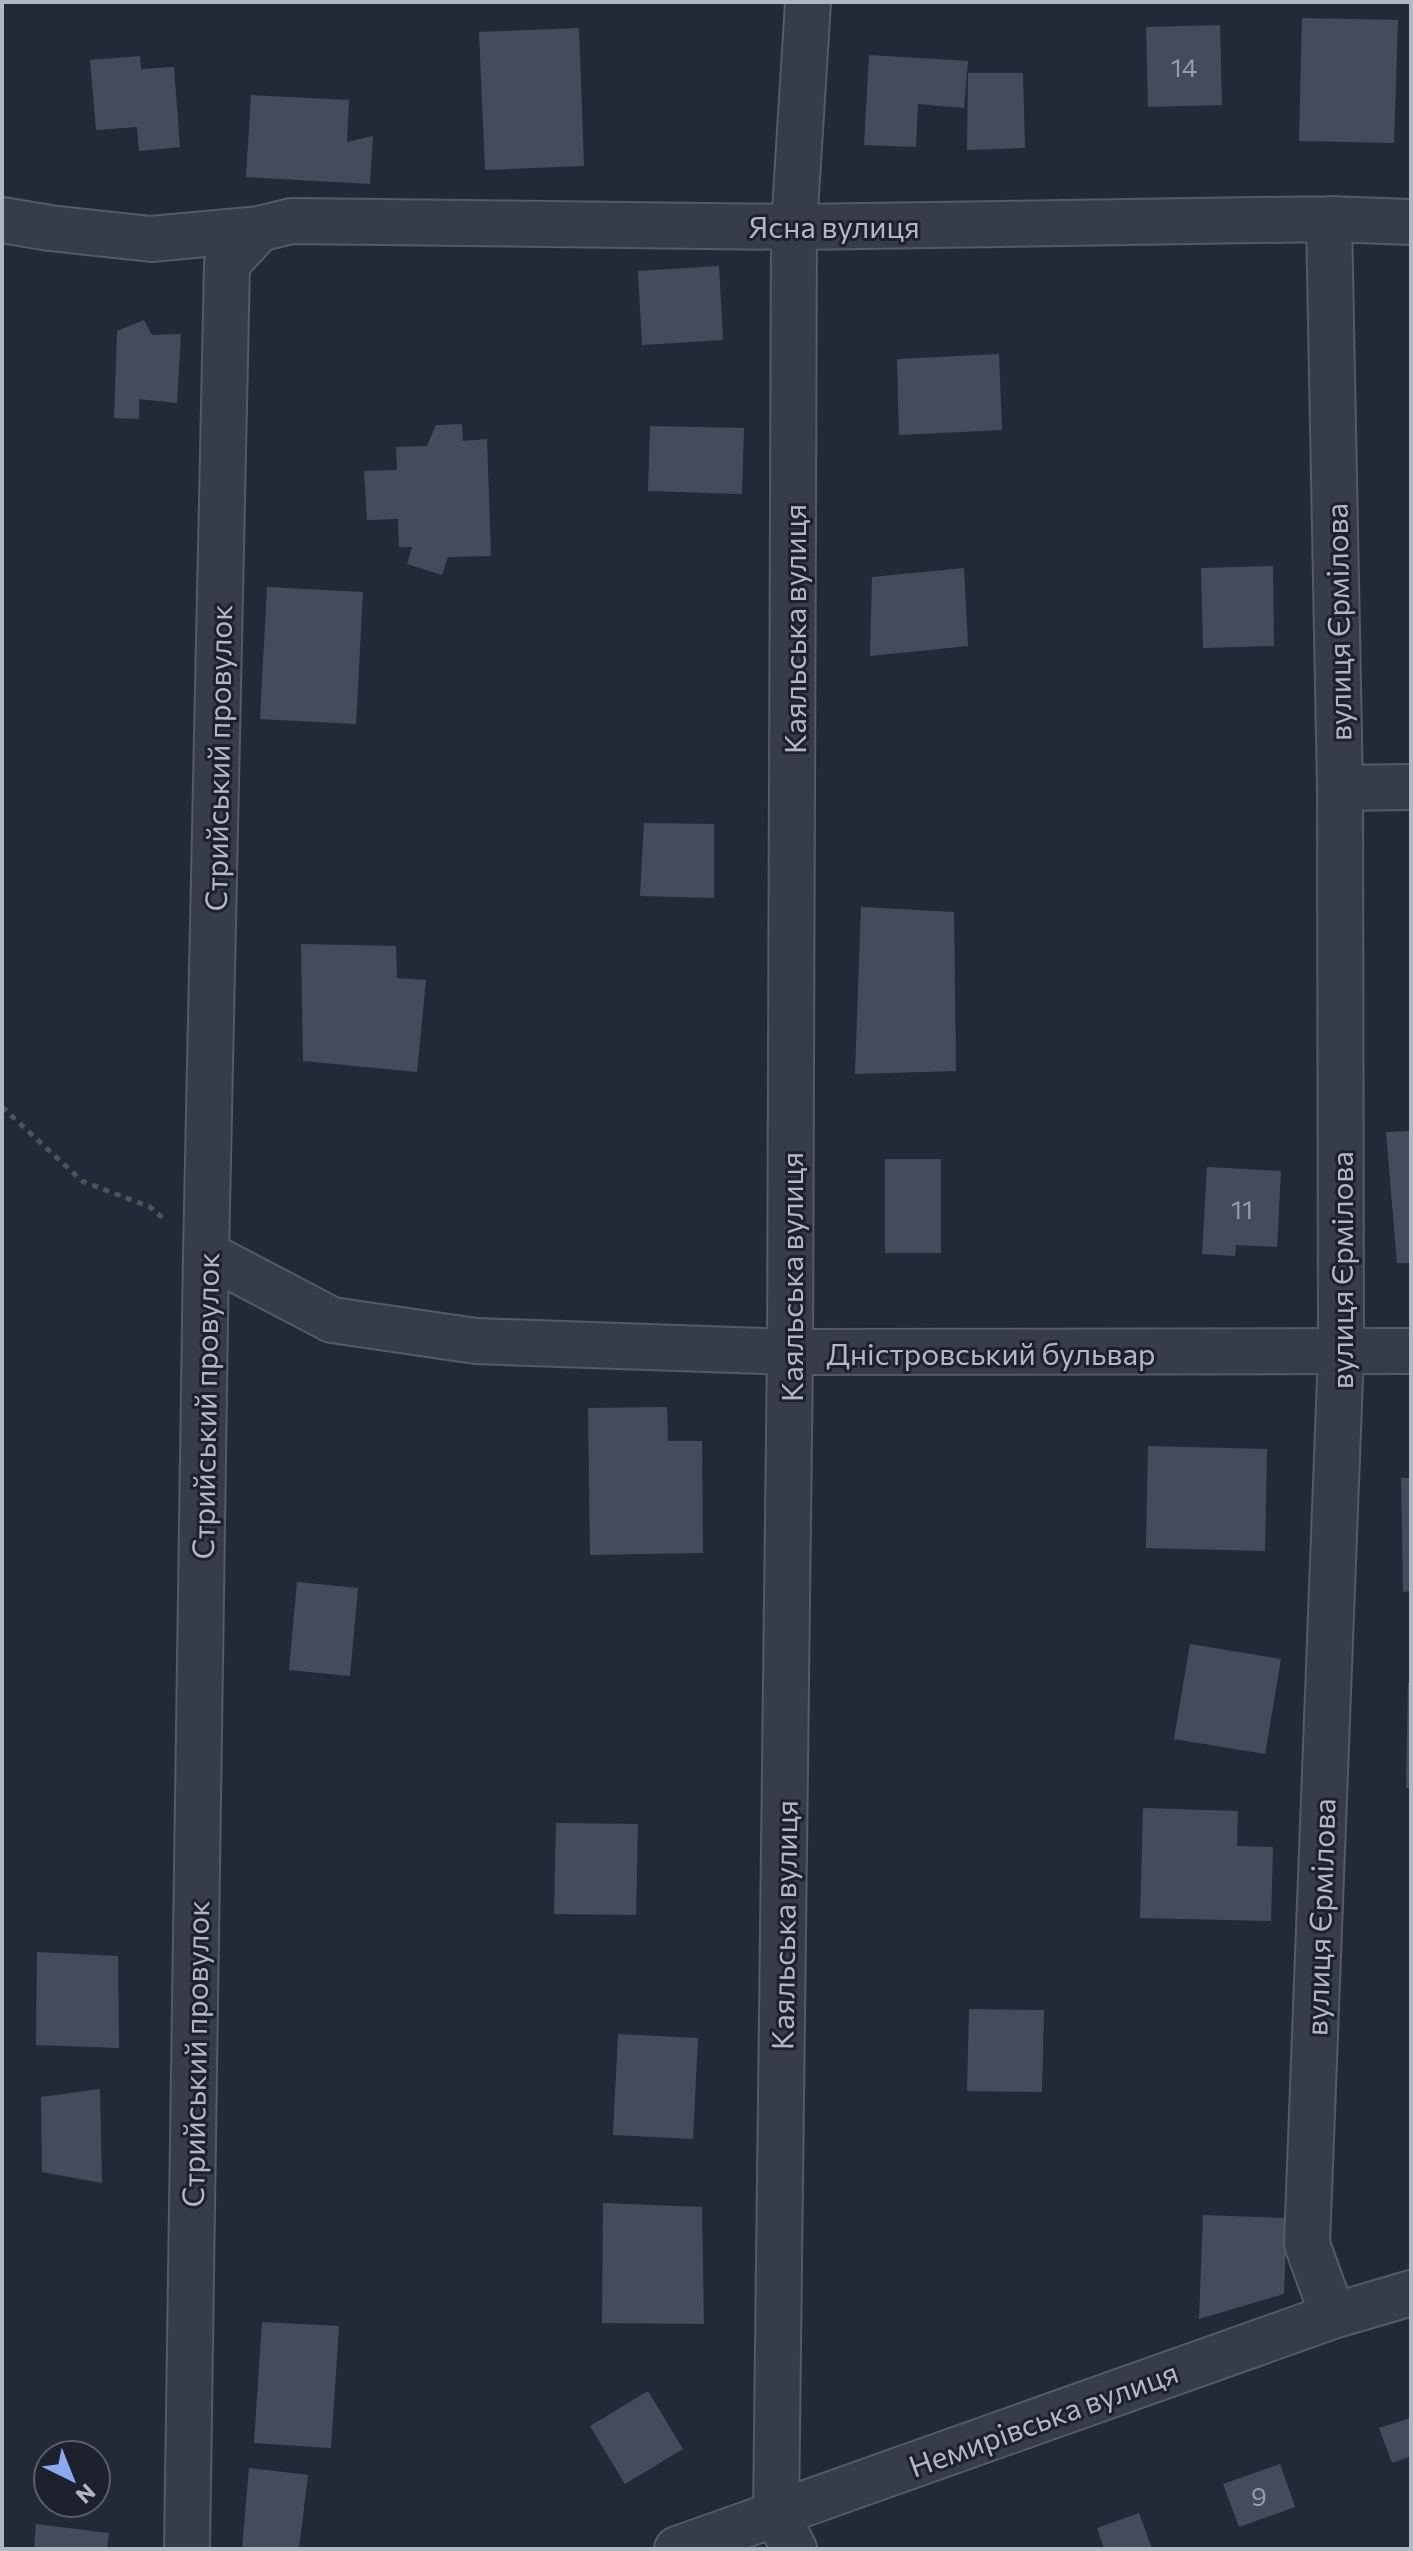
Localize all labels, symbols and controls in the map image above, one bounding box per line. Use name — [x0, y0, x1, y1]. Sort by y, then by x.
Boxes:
house number: 14 — [1171, 51, 1197, 82]
street label: Ясна вулиця — [748, 207, 920, 244]
street label: вулиця Єрмілова — [1316, 503, 1358, 741]
street label: Каяльська вулиця — [775, 504, 812, 754]
street label: Стрийський провулок — [196, 604, 238, 912]
street label: вулиця Єрмілова — [1322, 1151, 1359, 1389]
street label: Каяльська вулиця — [772, 1152, 809, 1402]
house number: 11 — [1231, 1193, 1253, 1224]
street label: Стрийський провулок — [183, 1252, 225, 1560]
street label: Дністровський бульвар — [826, 1334, 1156, 1371]
street label: вулиця Єрмілова — [1296, 1798, 1342, 2036]
street label: Каяльська вулиця — [762, 1800, 804, 2050]
street label: Стрийський провулок — [173, 1900, 215, 2208]
street label: Немирівська вулиця — [903, 2352, 1183, 2484]
north arrow — [32, 2439, 112, 2519]
text: N — [71, 2478, 101, 2509]
house number: 9 — [1251, 2480, 1267, 2511]

